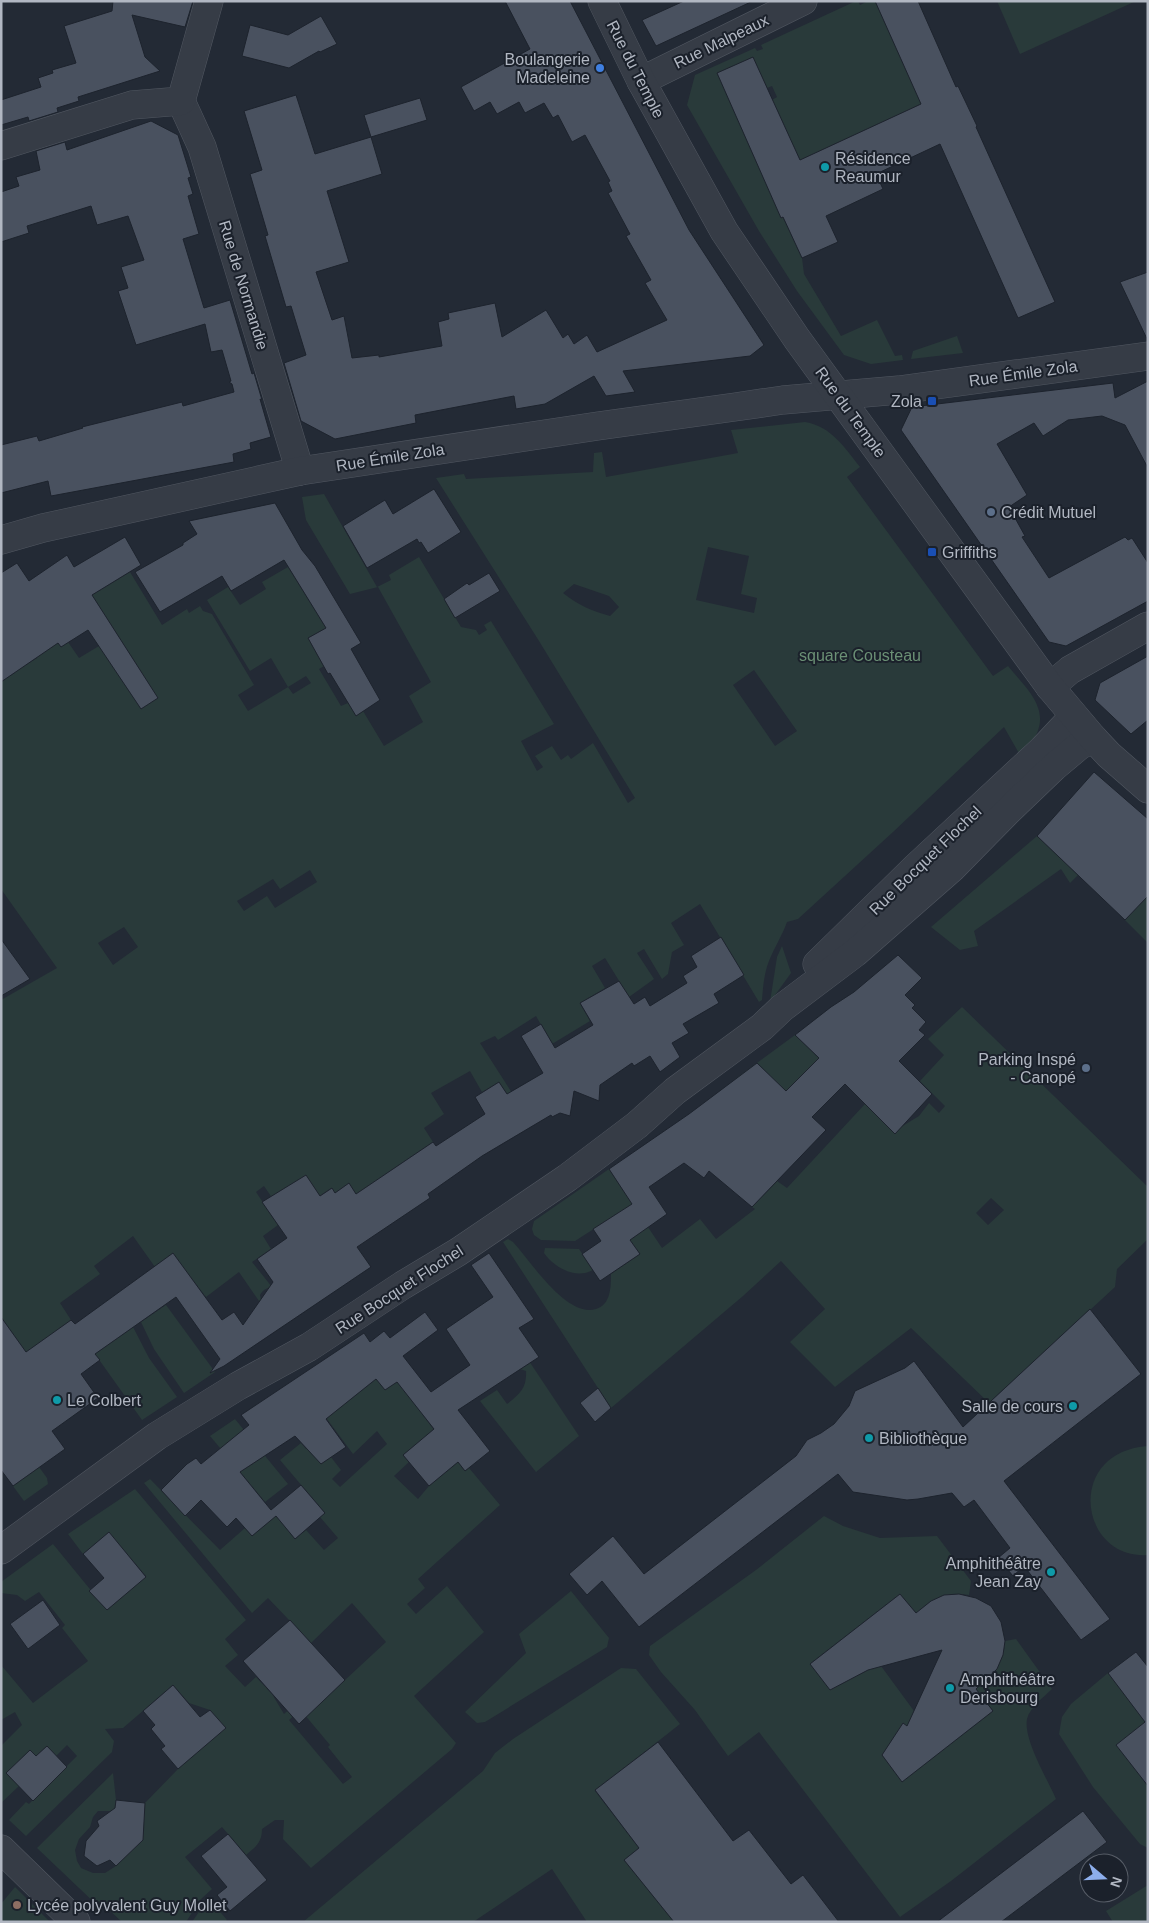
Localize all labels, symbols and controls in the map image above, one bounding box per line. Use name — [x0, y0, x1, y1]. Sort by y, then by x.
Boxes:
street label: Rue Malpeaux — [671, 11, 771, 72]
street label: Rue du Temple — [604, 18, 668, 121]
place label: Boulangerie Madeleine — [505, 51, 590, 86]
marker: Boulangerie Madeleine — [594, 62, 606, 74]
place label: Résidence Reaumur — [835, 150, 911, 185]
marker: Résidence Reaumur — [819, 161, 831, 173]
street label: Rue de Normandie — [216, 218, 271, 352]
street label: Rue Émile Zola — [968, 356, 1079, 390]
street label: Rue du Temple — [812, 364, 889, 461]
place label: Zola — [891, 393, 922, 410]
marker: Zola — [926, 395, 938, 407]
street label: Rue Émile Zola — [335, 440, 446, 474]
place label: Crédit Mutuel — [1001, 504, 1096, 521]
marker: Crédit Mutuel — [985, 506, 997, 518]
place label: Griffiths — [942, 544, 997, 561]
marker: Griffiths — [926, 546, 938, 558]
park label: square Cousteau — [799, 647, 921, 664]
street label: Rue Bocquet Flochel — [866, 803, 985, 918]
place label: Parking Inspé - Canopé — [978, 1051, 1076, 1086]
marker: Parking Inspé - Canopé — [1080, 1062, 1092, 1074]
street label: Rue Bocquet Flochel — [332, 1242, 466, 1337]
place label: Le Colbert — [67, 1392, 141, 1409]
marker: Le Colbert — [51, 1394, 63, 1406]
place label: Salle de cours — [962, 1398, 1063, 1415]
marker: Salle de cours — [1067, 1400, 1079, 1412]
place label: Bibliothèque — [879, 1430, 967, 1447]
marker: Bibliothèque — [863, 1432, 875, 1444]
place label: Amphithéâtre Jean Zay — [946, 1555, 1041, 1590]
marker: Amphithéâtre Jean Zay — [1045, 1566, 1057, 1578]
place label: Amphithéâtre Derisbourg — [960, 1671, 1055, 1706]
marker: Amphithéâtre Derisbourg — [944, 1682, 956, 1694]
north arrow — [1079, 1853, 1129, 1903]
text: N — [1107, 1875, 1126, 1890]
place label: Lycée polyvalent Guy Mollet — [27, 1897, 227, 1914]
marker: Lycée polyvalent Guy Mollet — [11, 1899, 23, 1911]

